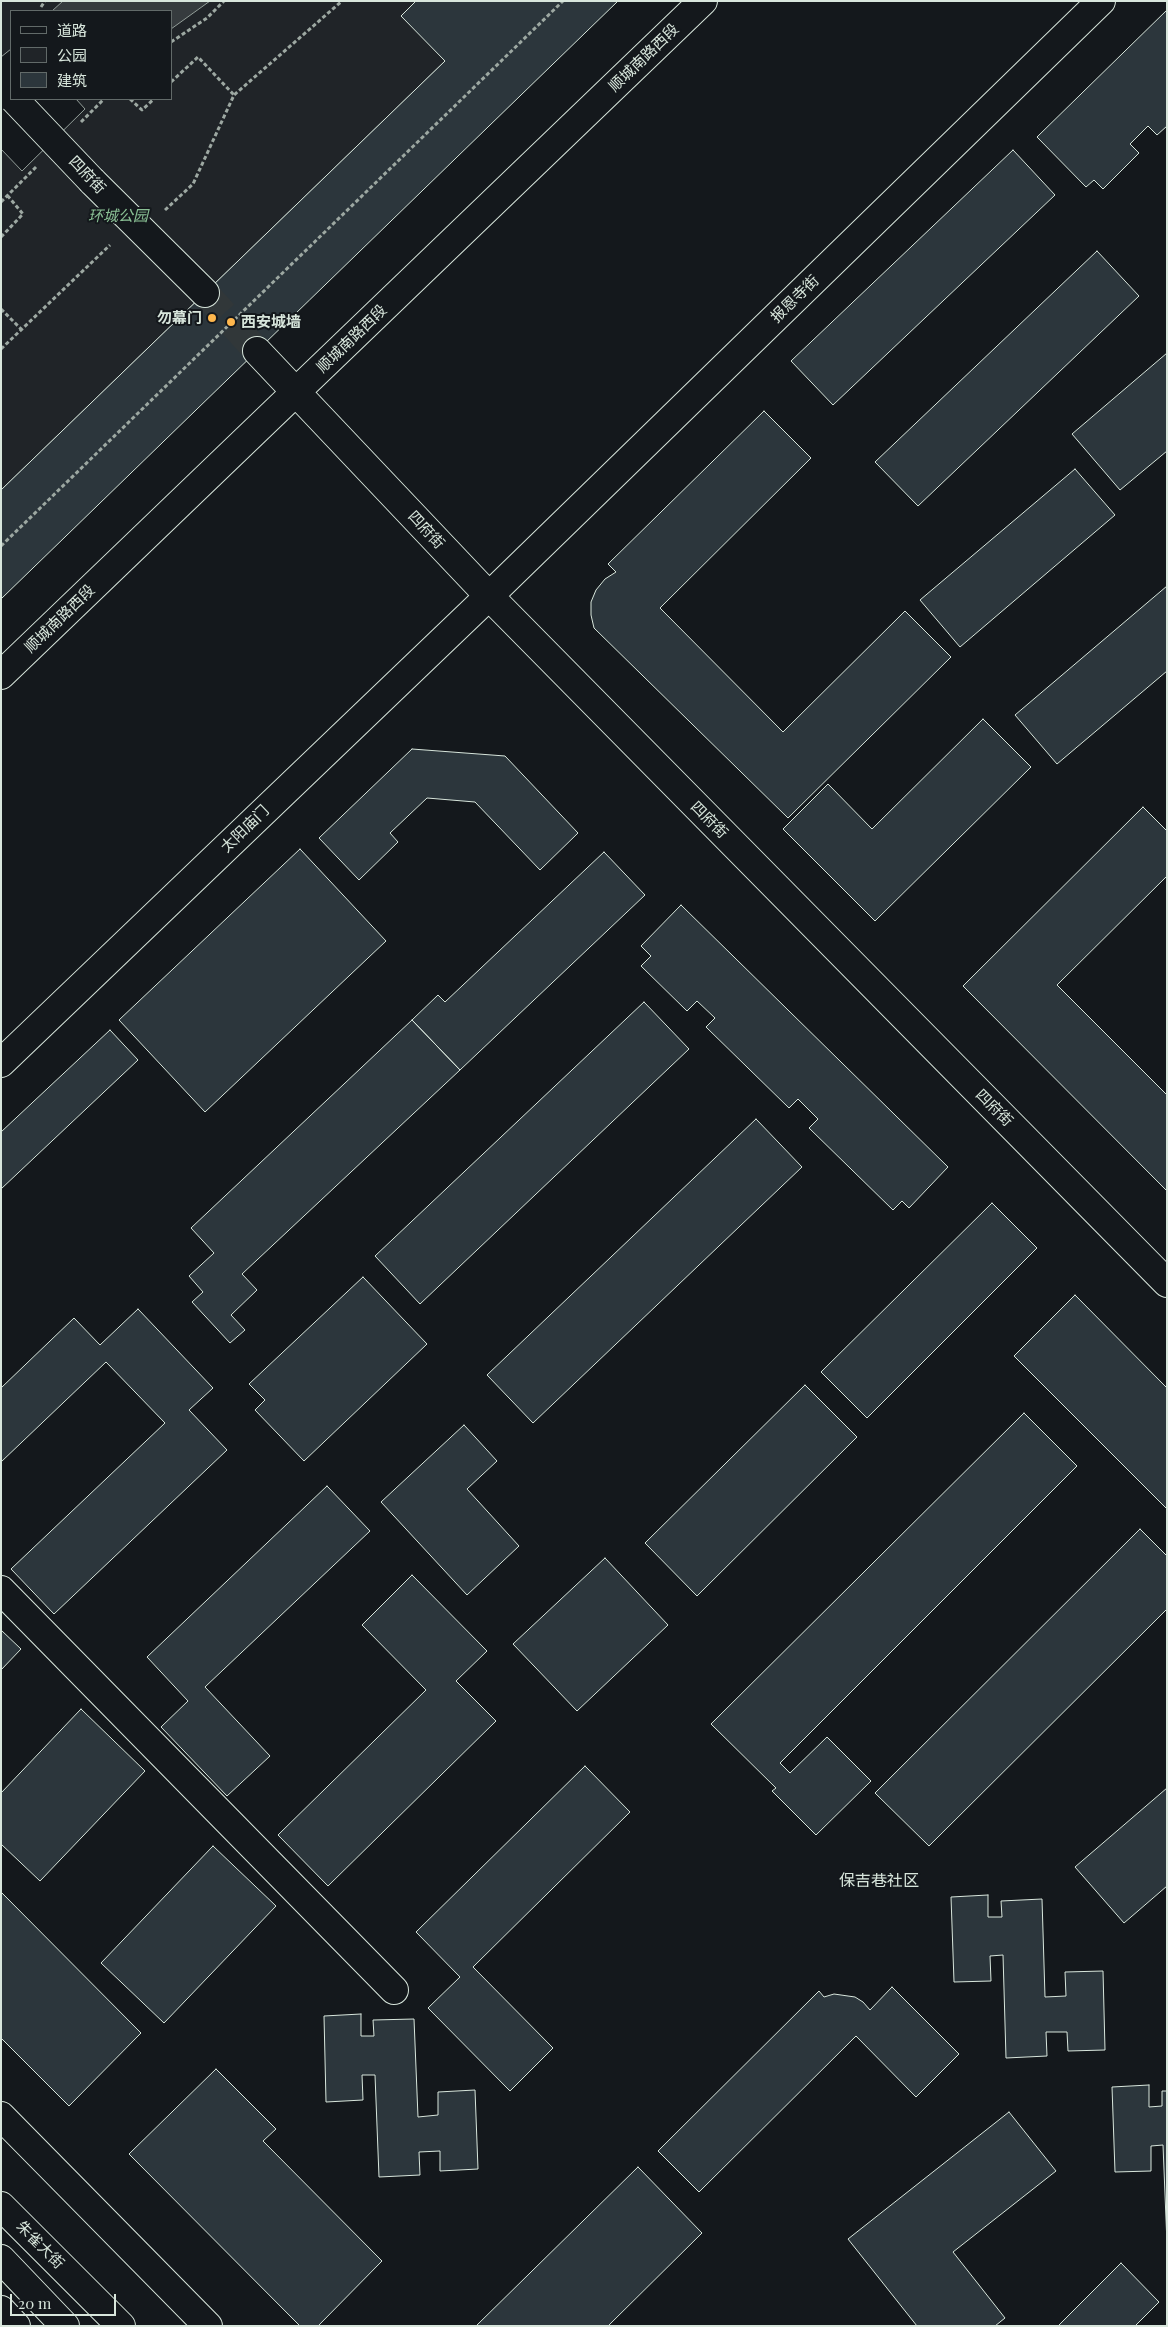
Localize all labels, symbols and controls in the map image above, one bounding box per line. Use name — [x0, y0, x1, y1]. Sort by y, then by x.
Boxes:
legend — [10, 10, 172, 100]
text: 道路 — [57, 20, 87, 40]
street label: 顺城南路西段 — [605, 20, 683, 96]
text: 公园 — [57, 45, 87, 65]
text: 建筑 — [57, 70, 87, 90]
street label: 四府街 — [65, 153, 109, 197]
park label: 环城公园 — [88, 207, 148, 225]
street label: 报恩寺街 — [767, 272, 823, 326]
street label: 顺城南路西段 — [313, 301, 391, 377]
place label: 勿幕门 — [157, 309, 202, 327]
marker: 勿幕门 — [206, 312, 218, 324]
place label: 西安城墙 — [241, 313, 301, 331]
marker: 西安城墙 — [225, 316, 237, 328]
street label: 四府街 — [404, 507, 448, 553]
street label: 顺城南路西段 — [21, 581, 99, 657]
street label: 四府街 — [687, 798, 731, 842]
street label: 太阳庙门 — [217, 802, 273, 856]
street label: 四府街 — [972, 1086, 1016, 1130]
district label: 保吉巷社区 — [839, 1871, 919, 1891]
street label: 朱雀大街 — [12, 2217, 68, 2273]
scale bar — [12, 2284, 119, 2316]
text: 20 m — [18, 2293, 51, 2313]

